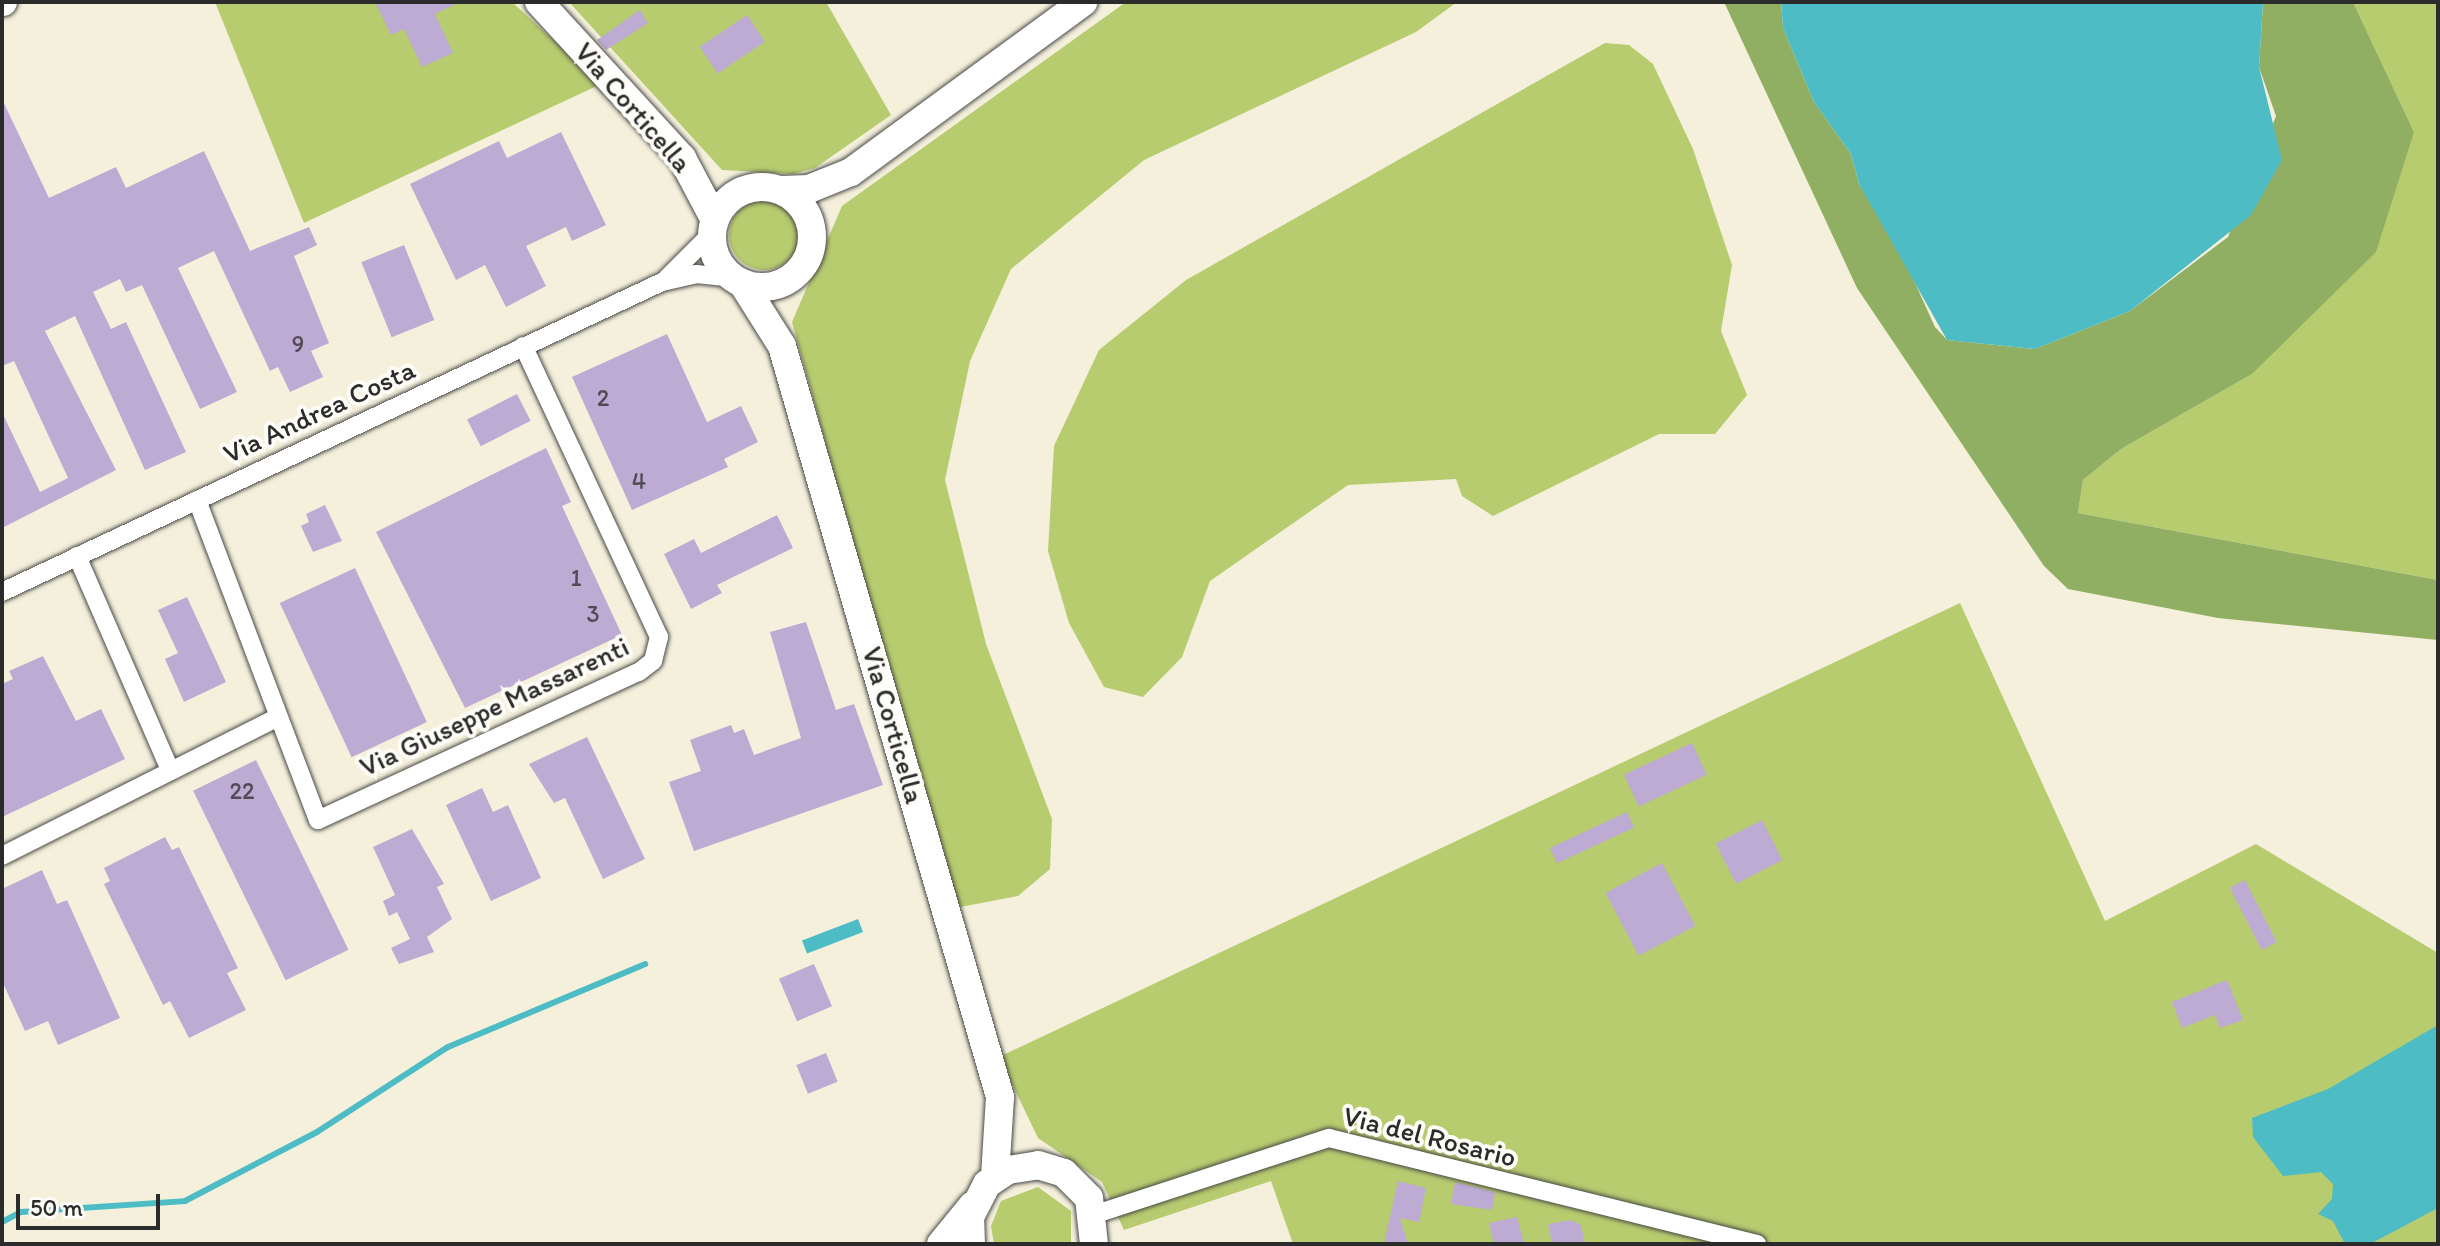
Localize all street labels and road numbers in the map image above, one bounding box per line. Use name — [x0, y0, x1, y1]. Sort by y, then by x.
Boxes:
street label: Via Corticella — [568, 35, 700, 179]
street label: Via Andrea Costa — [219, 352, 419, 470]
street label: Via Giuseppe Massarenti — [354, 629, 634, 783]
street label: Via Corticella — [856, 643, 932, 807]
street label: Via del Rosario — [1341, 1098, 1519, 1174]

